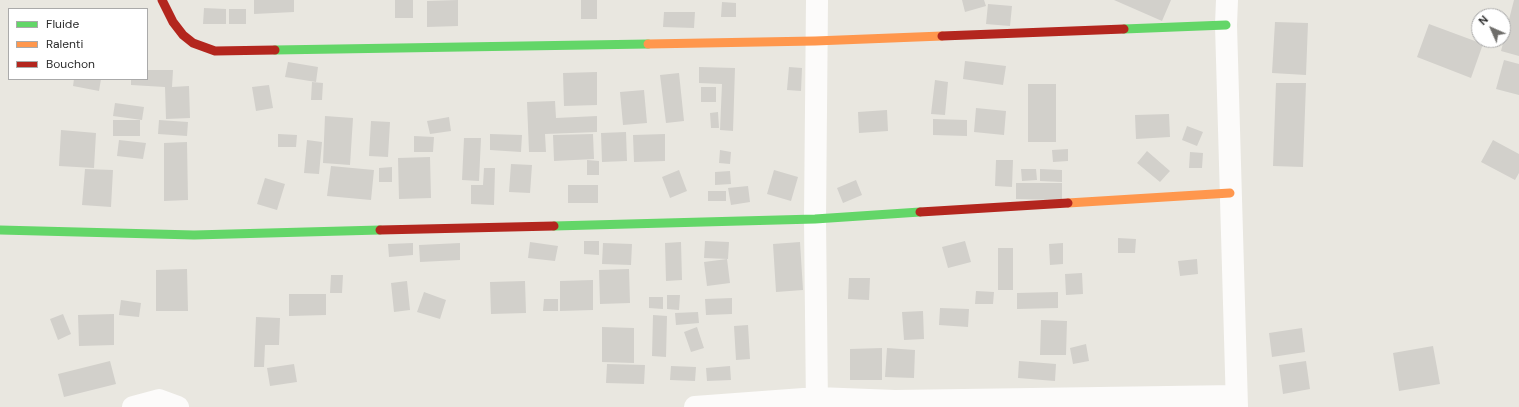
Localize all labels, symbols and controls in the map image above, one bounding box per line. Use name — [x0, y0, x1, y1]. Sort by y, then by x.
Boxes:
legend — [8, 8, 148, 80]
north arrow — [1471, 8, 1511, 48]
text: N — [1475, 12, 1491, 28]
text: Fluide — [46, 16, 79, 32]
text: Ralenti — [46, 36, 83, 52]
text: Bouchon — [46, 56, 95, 72]

